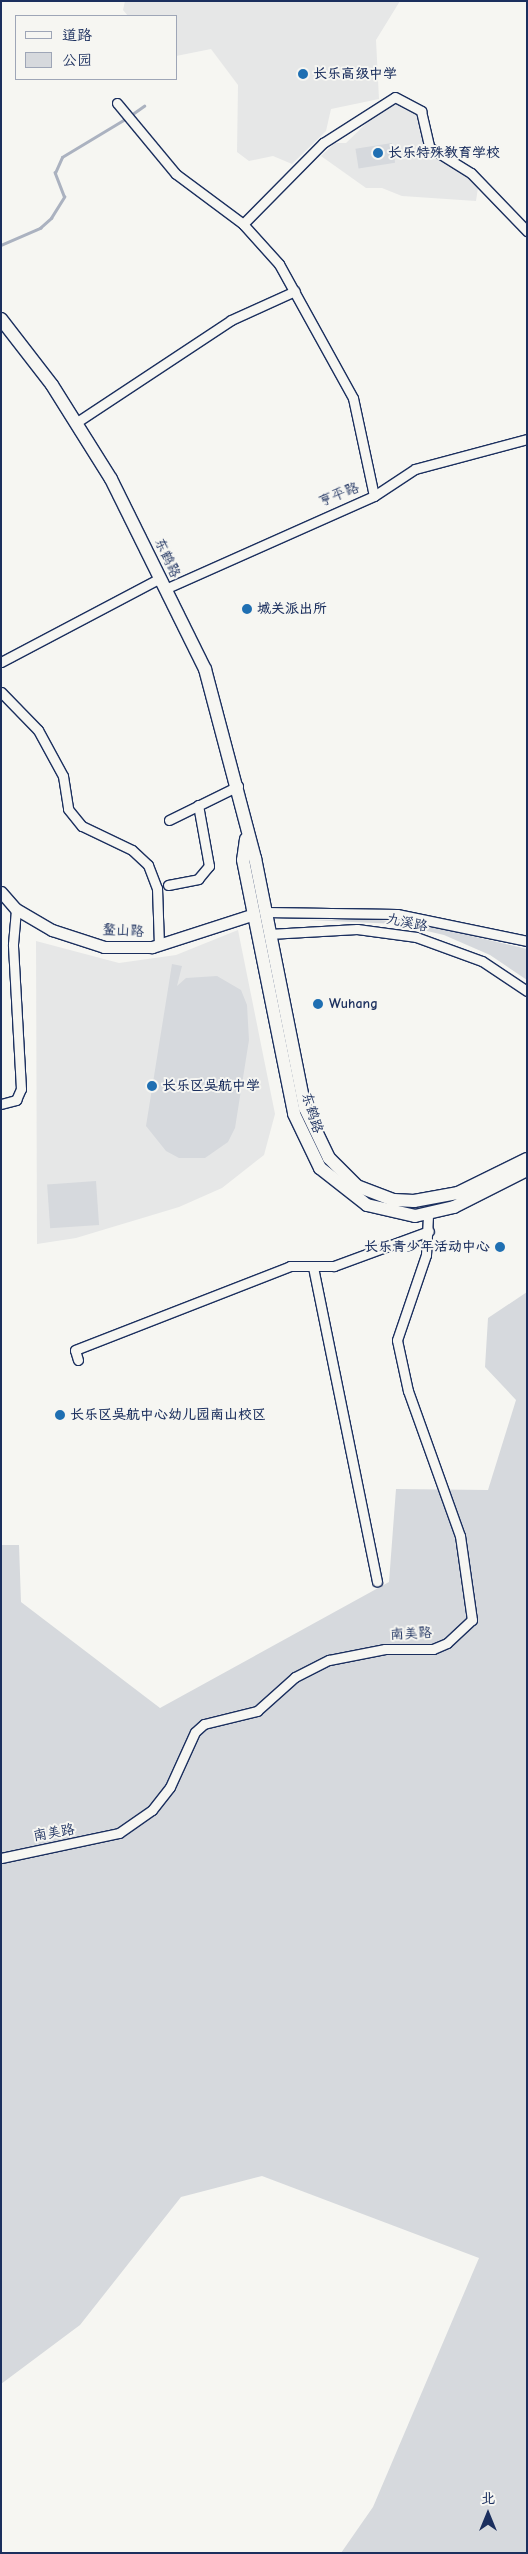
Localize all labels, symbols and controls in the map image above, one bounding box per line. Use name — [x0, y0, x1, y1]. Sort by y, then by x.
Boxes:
legend — [15, 15, 178, 80]
text: 道路 — [62, 26, 92, 44]
text: 公园 — [62, 51, 92, 69]
place label: 长乐高级中学 — [313, 66, 397, 82]
marker: 长乐高级中学 — [297, 68, 309, 80]
place label: 长乐特殊教育学校 — [388, 145, 500, 161]
marker: 长乐特殊教育学校 — [372, 147, 384, 159]
street label: 亨平路 — [316, 479, 362, 511]
street label: 东鹤路 — [151, 535, 183, 581]
place label: 城关派出所 — [257, 601, 327, 617]
marker: 城关派出所 — [241, 603, 253, 615]
street label: 九溪路 — [385, 911, 429, 935]
street label: 鳌山路 — [102, 922, 144, 940]
place label: Wuhang — [329, 996, 378, 1012]
marker: Wuhang — [311, 997, 325, 1011]
place label: 长乐区吴航中学 — [162, 1078, 260, 1094]
marker: 长乐区吴航中学 — [146, 1080, 158, 1092]
street label: 东鹤路 — [298, 1090, 326, 1136]
place label: 长乐青少年活动中心 — [364, 1239, 490, 1255]
marker: 长乐青少年活动中心 — [494, 1241, 506, 1253]
place label: 长乐区吴航中心幼儿园南山校区 — [70, 1407, 266, 1423]
marker: 长乐区吴航中心幼儿园南山校区 — [54, 1409, 66, 1421]
street label: 南美路 — [390, 1625, 432, 1643]
street label: 南美路 — [32, 1821, 76, 1845]
north arrow — [463, 2489, 513, 2539]
text: 北 — [481, 2490, 495, 2507]

